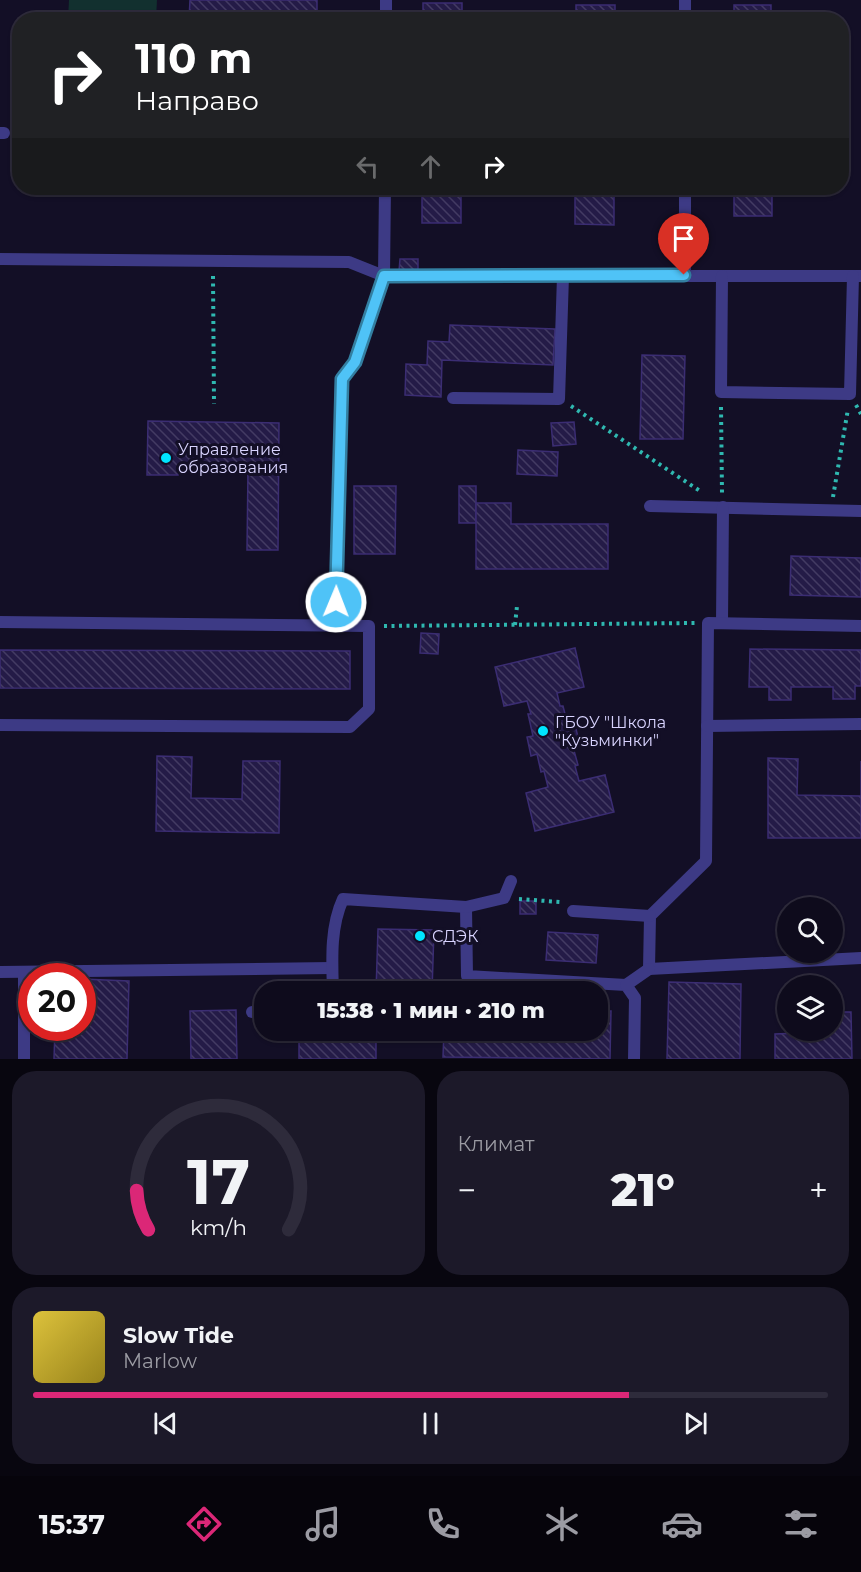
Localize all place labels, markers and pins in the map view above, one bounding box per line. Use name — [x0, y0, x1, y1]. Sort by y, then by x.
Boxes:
pin — [658, 213, 709, 275]
place label: Управление образования — [178, 440, 288, 477]
marker: Управление образования — [159, 451, 173, 465]
place label: ГБОУ "Школа "Кузьминки" — [555, 713, 666, 750]
marker: ГБОУ "Школа "Кузьминки" — [536, 724, 550, 738]
place label: СДЭК — [432, 927, 478, 946]
marker: СДЭК — [413, 929, 427, 943]

